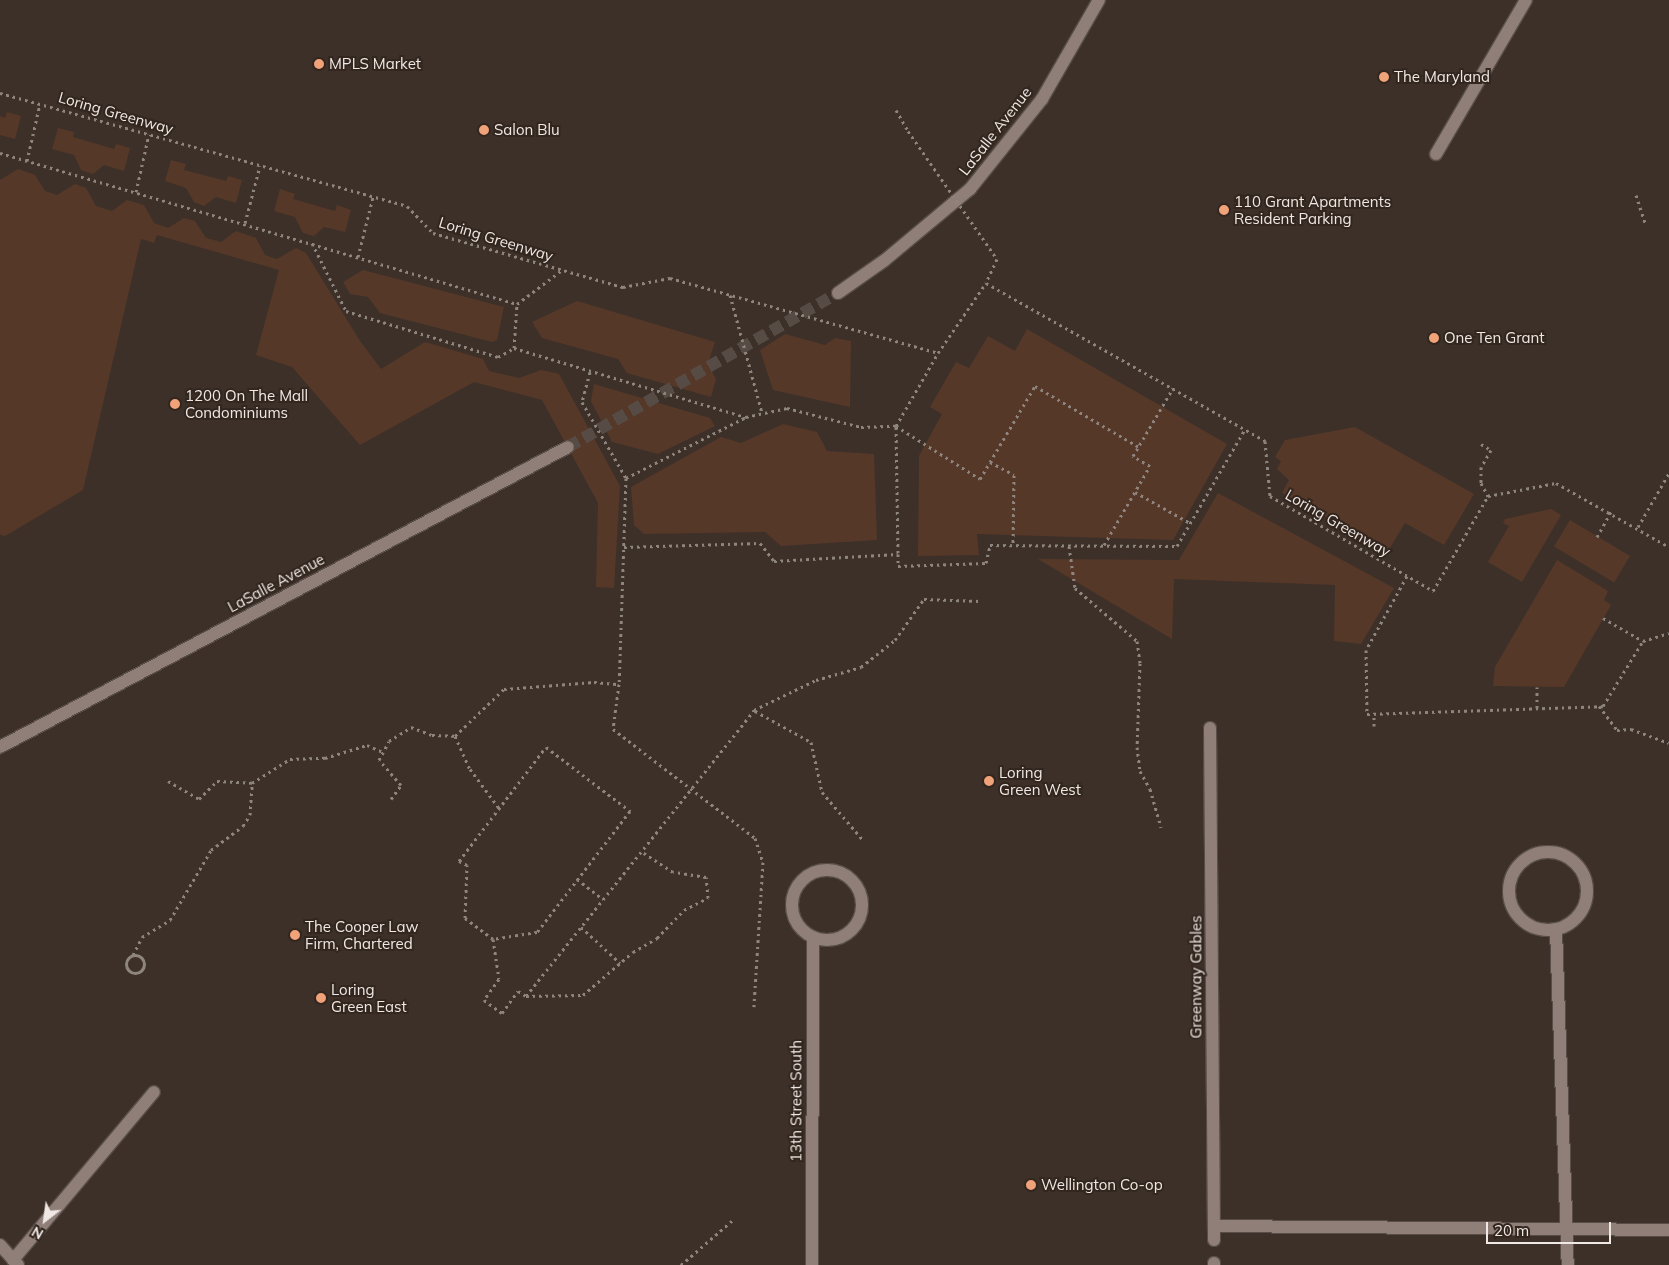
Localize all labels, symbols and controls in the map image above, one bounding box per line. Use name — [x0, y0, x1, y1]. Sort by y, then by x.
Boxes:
place label: MPLS Market — [329, 55, 421, 73]
marker: MPLS Market — [313, 58, 325, 70]
place label: The Maryland — [1394, 68, 1490, 86]
marker: The Maryland — [1378, 71, 1390, 83]
street label: LaSalle Avenue — [955, 83, 1035, 179]
street label: Loring Greenway — [57, 88, 175, 138]
place label: Salon Blu — [494, 121, 560, 139]
marker: Salon Blu — [478, 124, 490, 136]
place label: 110 Grant Apartments Resident Parking — [1234, 192, 1391, 227]
marker: 110 Grant Apartments Resident Parking — [1218, 204, 1230, 216]
street label: Loring Greenway — [437, 213, 555, 265]
place label: One Ten Grant — [1444, 329, 1545, 347]
marker: One Ten Grant — [1428, 332, 1440, 344]
place label: 1200 On The Mall Condominiums — [185, 386, 308, 421]
marker: 1200 On The Mall Condominiums — [169, 398, 181, 410]
street label: Loring Greenway — [1282, 486, 1394, 560]
street label: LaSalle Avenue — [225, 550, 327, 616]
place label: Loring Green West — [999, 763, 1081, 798]
marker: Loring Green West — [983, 775, 995, 787]
street label: Greenway Gables — [1187, 915, 1205, 1039]
place label: The Cooper Law Firm, Chartered — [305, 917, 418, 952]
marker: The Cooper Law Firm, Chartered — [289, 929, 301, 941]
place label: Loring Green East — [331, 980, 407, 1015]
marker: Loring Green East — [315, 992, 327, 1004]
street label: 13th Street South — [787, 1040, 805, 1162]
place label: Wellington Co-op — [1041, 1176, 1163, 1194]
marker: Wellington Co-op — [1025, 1179, 1037, 1191]
north arrow — [20, 1195, 70, 1245]
scale bar — [1489, 1212, 1614, 1244]
text: 20 m — [1494, 1221, 1529, 1240]
text: N — [28, 1223, 47, 1243]

